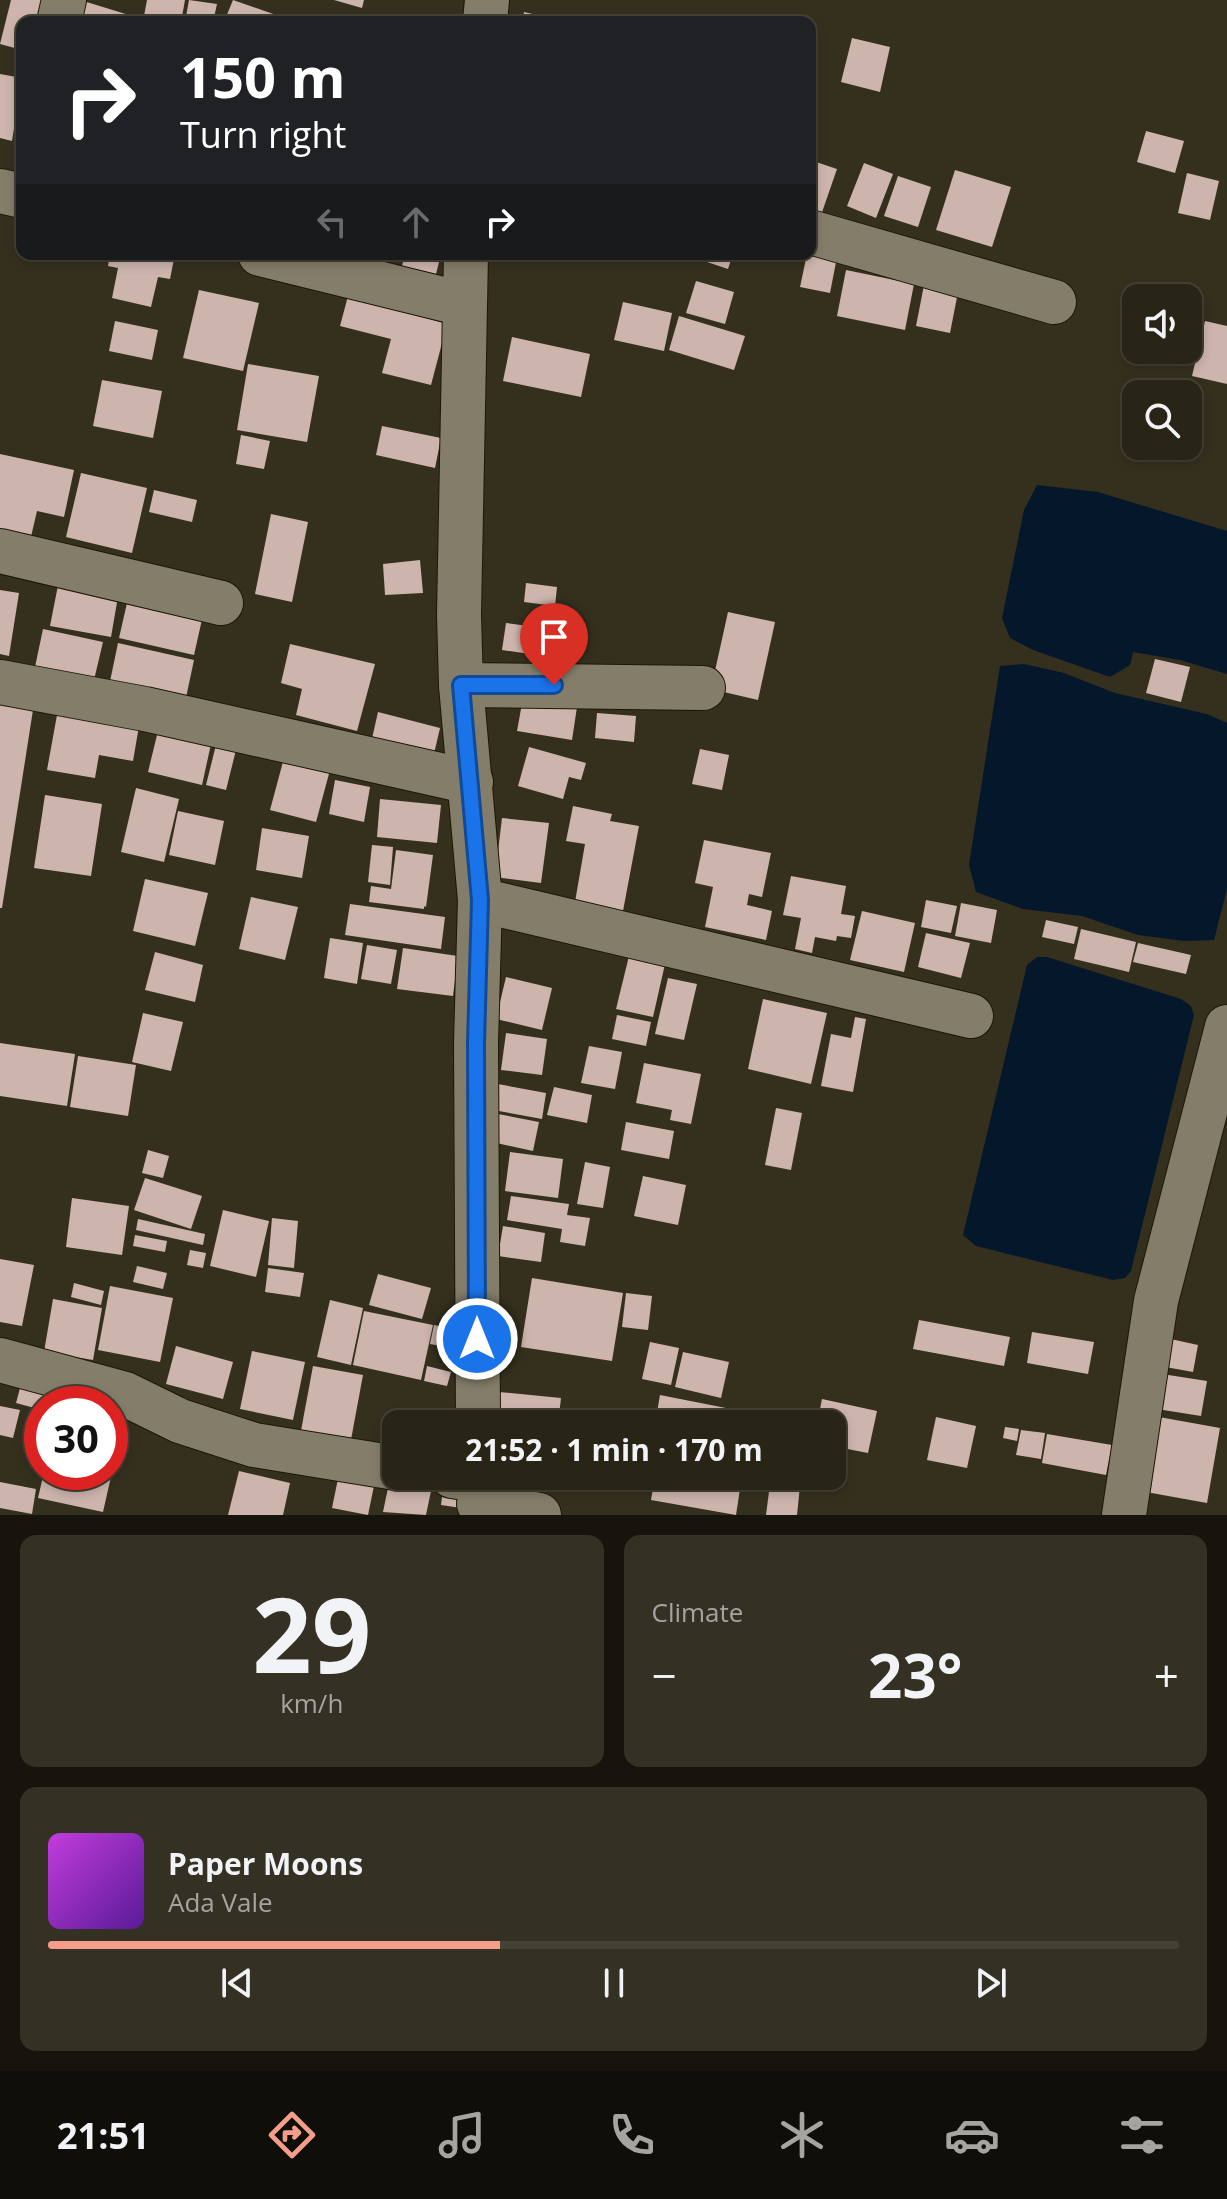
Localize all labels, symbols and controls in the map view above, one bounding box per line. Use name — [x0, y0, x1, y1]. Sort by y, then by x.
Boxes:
text: 150 m — [180, 38, 346, 114]
icon: right — [48, 48, 152, 152]
text: Turn right — [180, 110, 346, 159]
icon: left — [310, 200, 354, 244]
icon: ahead — [394, 200, 438, 244]
icon: right — [478, 200, 522, 244]
map controls — [1122, 284, 1202, 460]
button: sound — [1122, 284, 1202, 364]
button: search — [1122, 380, 1202, 460]
pin — [520, 603, 588, 685]
icon: arrive — [532, 615, 576, 659]
position arrow — [435, 1297, 519, 1381]
speed limit sign: 30 — [24, 1386, 128, 1490]
text: 21:52 · 1 min · 170 m — [465, 1429, 763, 1470]
text: 29 — [252, 1562, 371, 1703]
text: Climate — [652, 1594, 743, 1630]
text: 23° — [868, 1634, 962, 1716]
text: − — [652, 1645, 677, 1705]
text: + — [1154, 1645, 1179, 1705]
text: km/h — [280, 1685, 343, 1721]
text: Paper Moons — [168, 1843, 363, 1884]
text: Ada Vale — [168, 1884, 273, 1920]
icon: previous — [215, 1961, 259, 2005]
icon: pause — [592, 1961, 636, 2005]
icon: next — [969, 1961, 1013, 2005]
icon: directions — [264, 2107, 320, 2163]
icon: music — [434, 2107, 490, 2163]
icon: phone — [604, 2107, 660, 2163]
icon: climate — [774, 2107, 830, 2163]
icon: car — [944, 2107, 1000, 2163]
icon: filters — [1114, 2107, 1170, 2163]
text: 21:51 — [57, 2111, 150, 2160]

